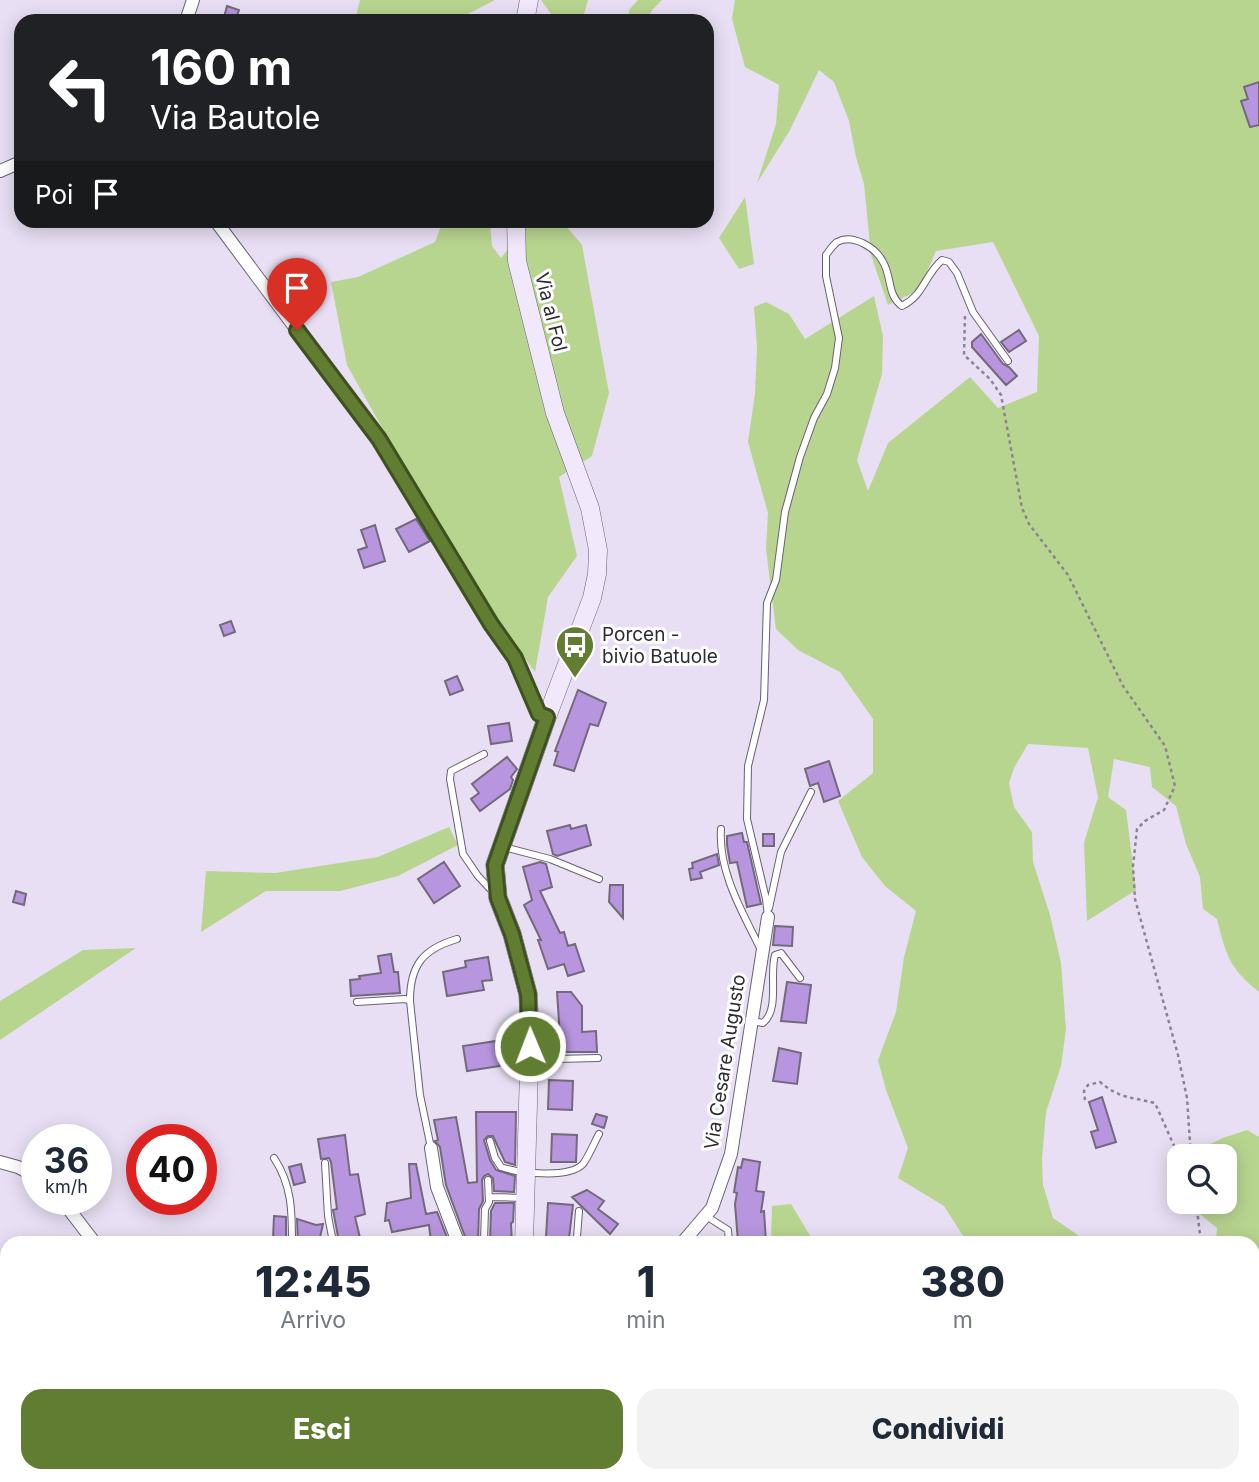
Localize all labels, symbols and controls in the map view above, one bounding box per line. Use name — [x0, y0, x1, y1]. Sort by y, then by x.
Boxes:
text: 160 m — [150, 38, 292, 97]
icon: left — [35, 42, 126, 133]
text: Via Bautole — [150, 98, 320, 137]
icon: arrive — [87, 175, 125, 213]
text: Poi — [35, 179, 73, 210]
pin — [267, 258, 327, 330]
icon: arrive — [278, 269, 316, 307]
street label: Via al Fol — [530, 270, 572, 354]
place label: Porcen - bivio Batuole — [602, 623, 718, 668]
bus stop icon: Porcen - bivio Batuole — [554, 624, 596, 679]
street label: Via Cesare Augusto — [700, 973, 750, 1151]
position arrow — [493, 1009, 567, 1083]
speed limit sign: 40 — [126, 1124, 217, 1215]
text: 36 — [44, 1139, 89, 1181]
map controls — [1167, 1144, 1237, 1214]
button: search — [1167, 1144, 1237, 1214]
text: km/h — [45, 1176, 88, 1197]
text: 12:45 — [255, 1256, 371, 1307]
text: 1 — [637, 1256, 655, 1307]
text: 380 — [921, 1256, 1005, 1307]
text: Arrivo — [280, 1306, 346, 1334]
text: min — [626, 1306, 666, 1334]
text: m — [953, 1306, 973, 1334]
button: Esci — [21, 1389, 623, 1469]
button: Condividi — [637, 1389, 1239, 1469]

